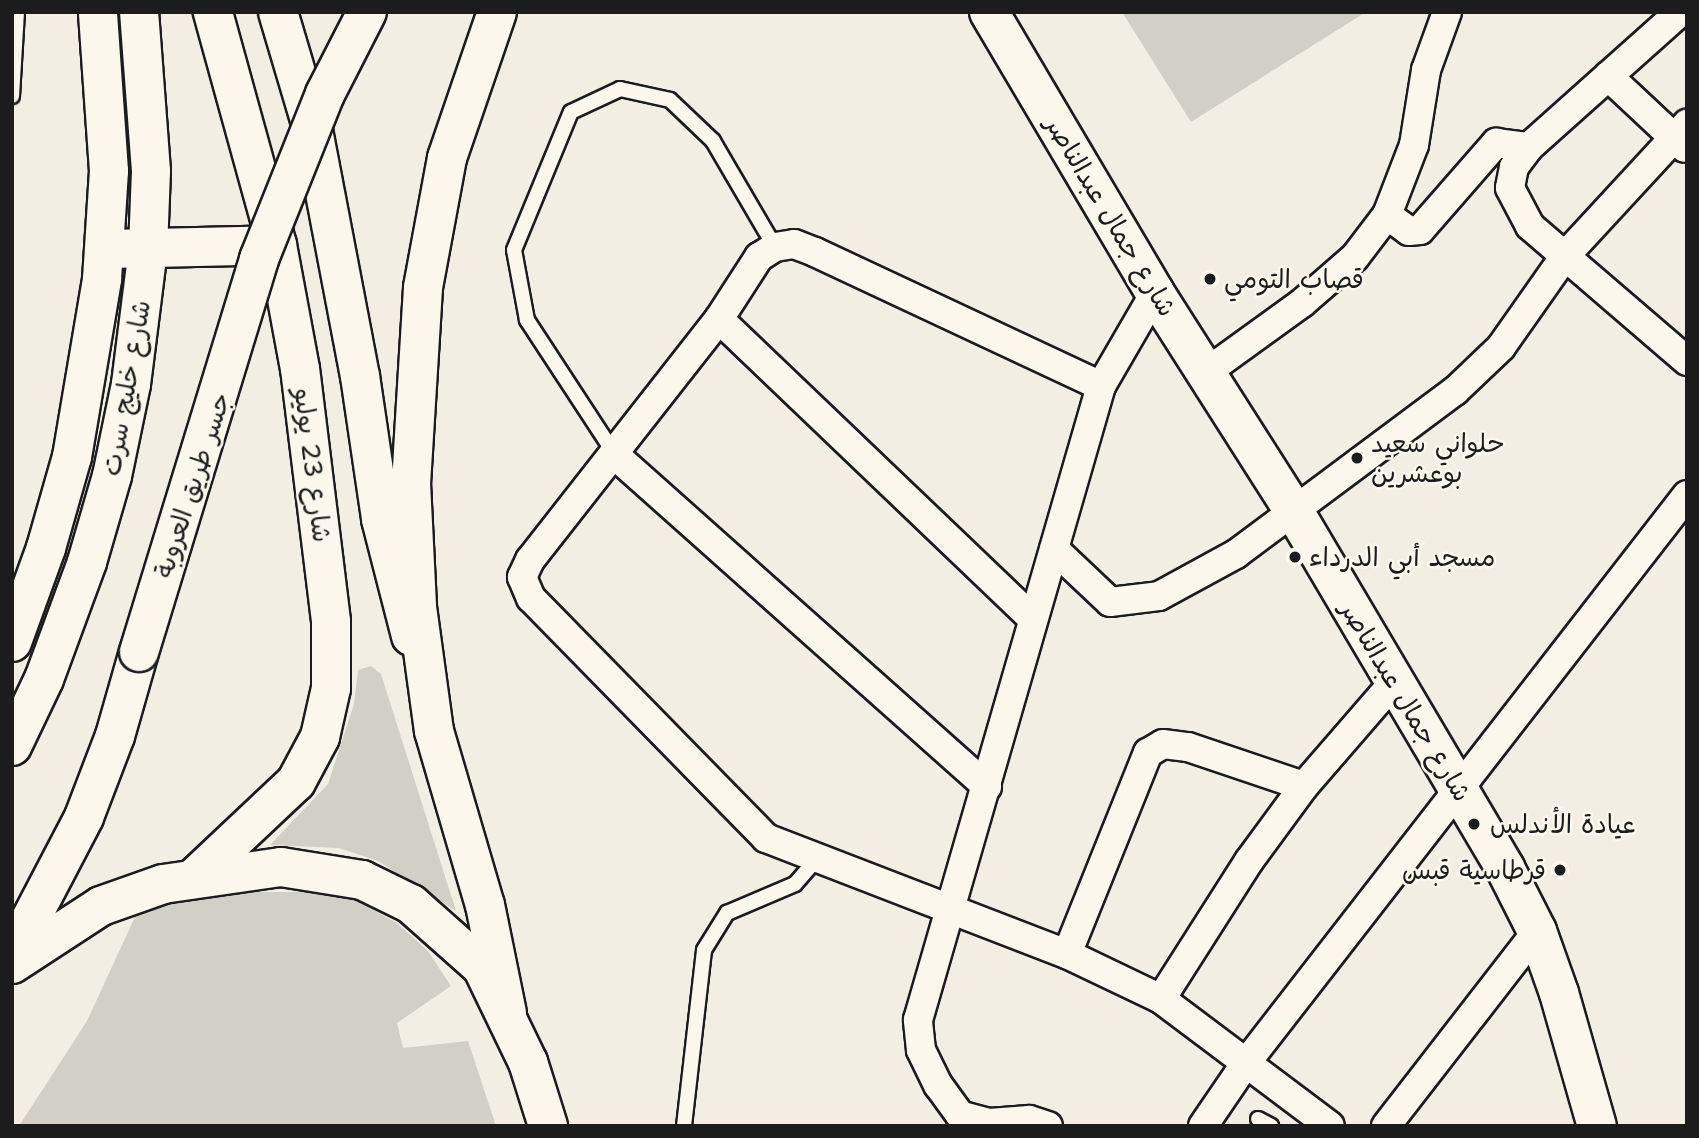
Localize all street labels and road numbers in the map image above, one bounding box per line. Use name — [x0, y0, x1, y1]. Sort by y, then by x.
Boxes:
street label: شارع جمال عبدالناصر — [1039, 110, 1183, 322]
street label: شارع خليج سرت — [95, 298, 157, 478]
street label: شارع 23 يوليو — [288, 386, 338, 544]
street label: جسر طريق العروبة — [147, 388, 237, 582]
street label: شارع جمال عبدالناصر — [1334, 595, 1478, 807]

